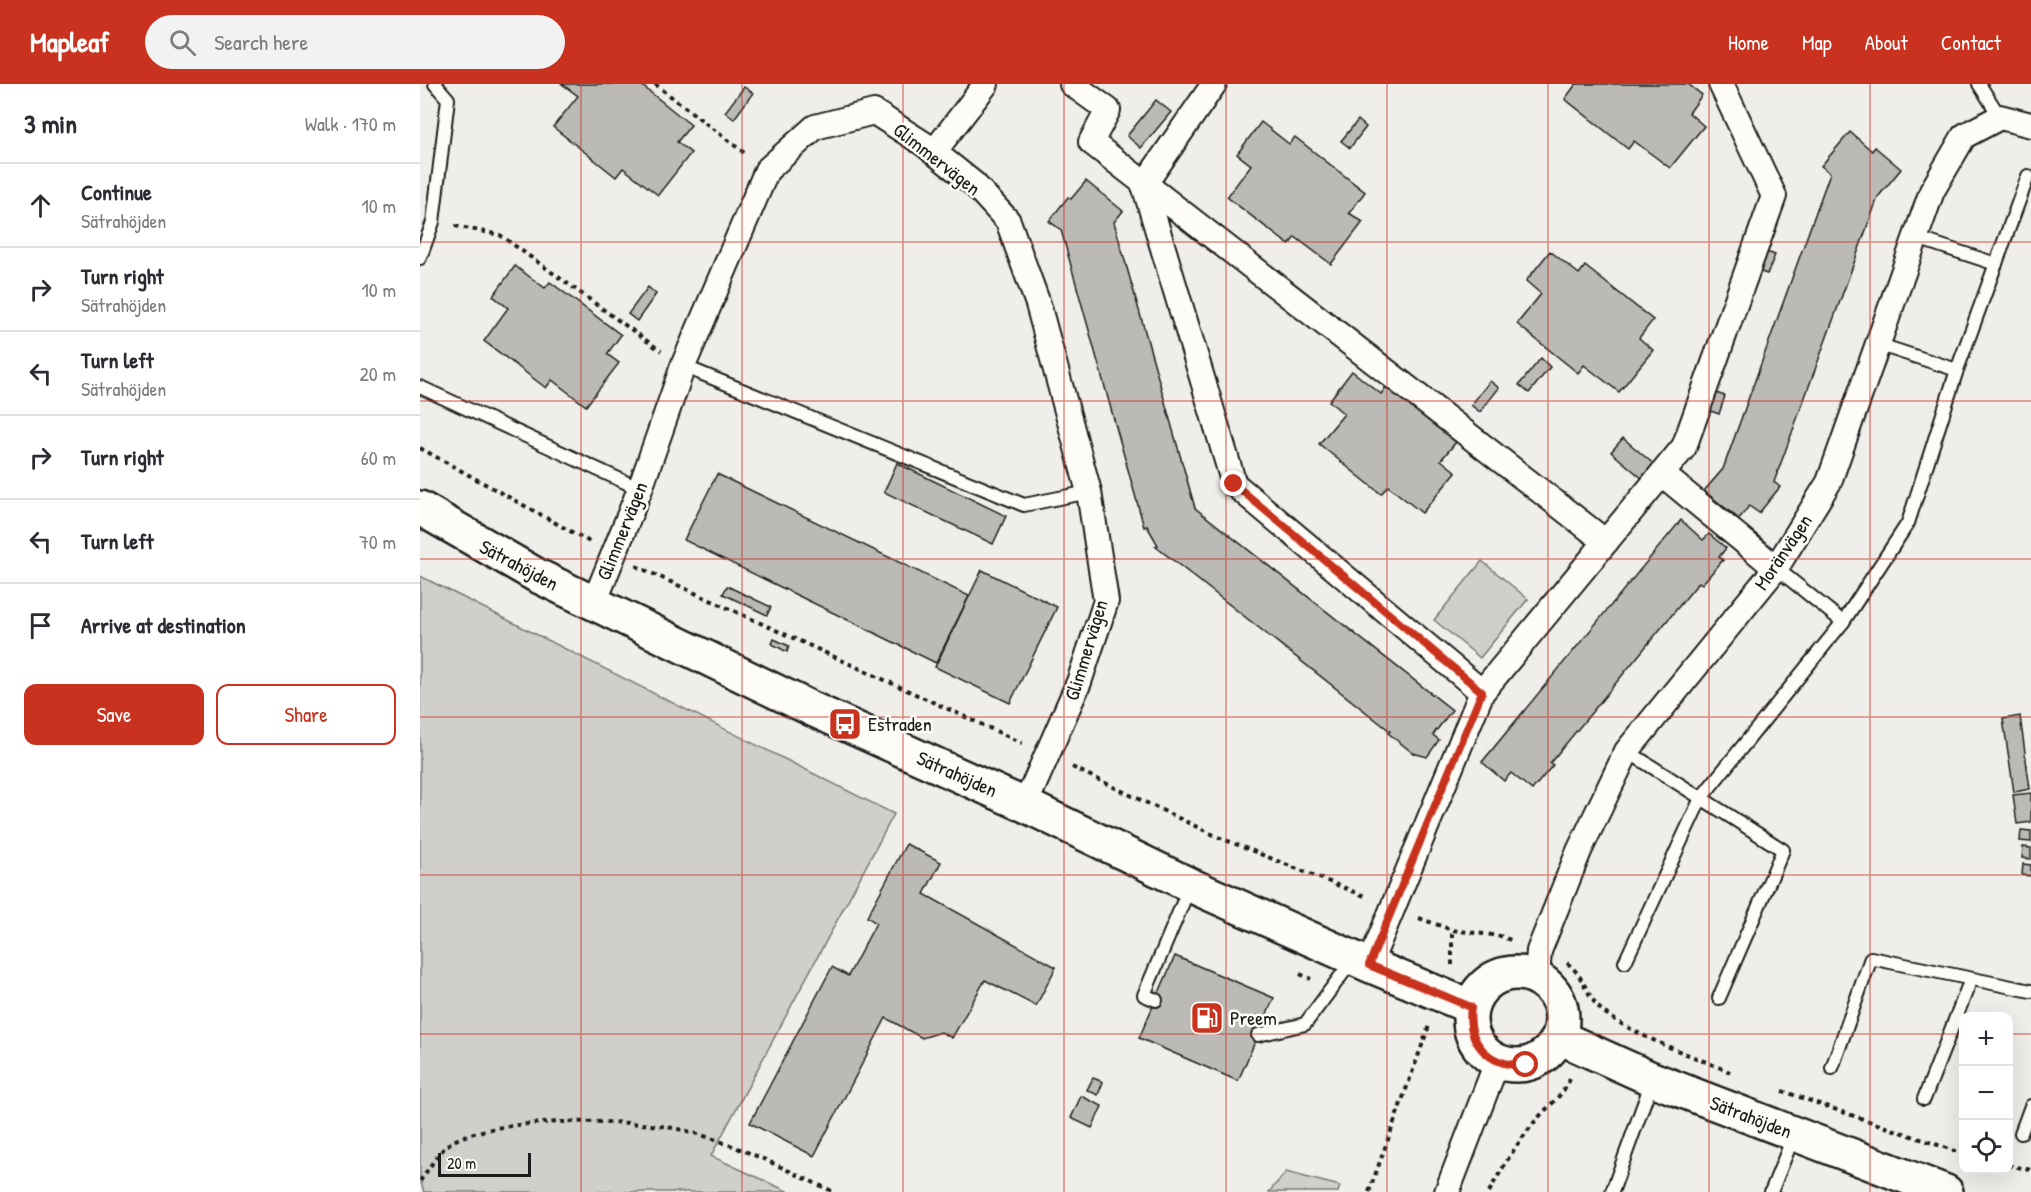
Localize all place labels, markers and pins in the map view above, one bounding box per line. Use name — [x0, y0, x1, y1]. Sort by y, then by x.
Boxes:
bus stop icon: Estraden — [827, 706, 863, 742]
place label: Estraden — [868, 710, 932, 737]
fuel station icon: Preem — [1189, 1000, 1225, 1036]
place label: Preem — [1230, 1004, 1277, 1031]

